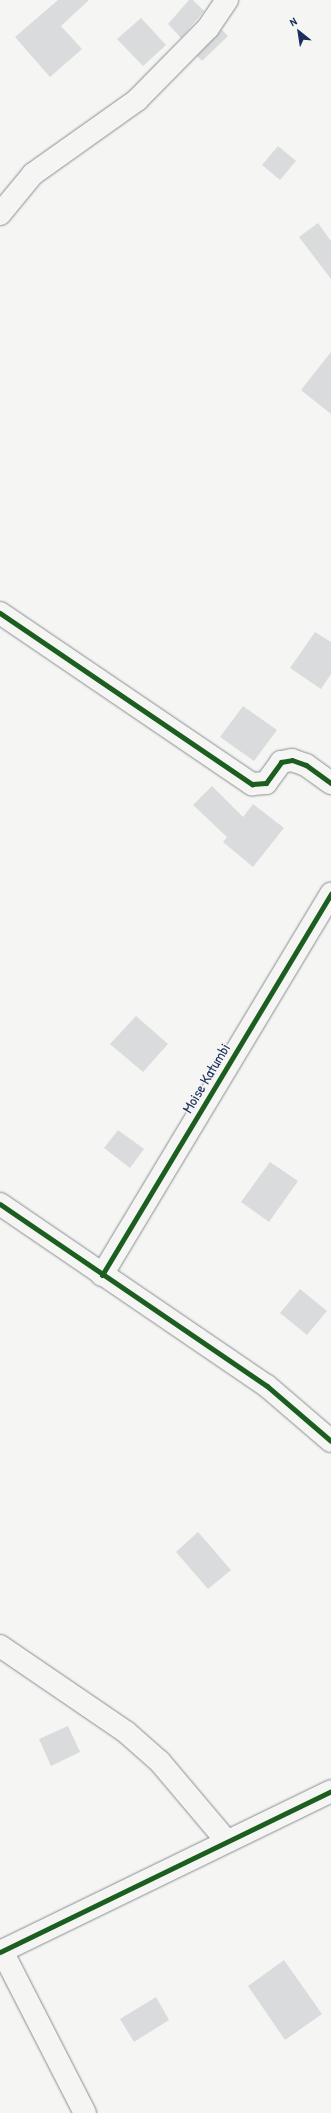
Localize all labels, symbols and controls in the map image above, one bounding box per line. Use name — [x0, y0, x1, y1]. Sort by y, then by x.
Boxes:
north arrow — [279, 12, 319, 52]
text: N — [287, 14, 299, 29]
street label: Moise Katumbi — [178, 1040, 234, 1116]

